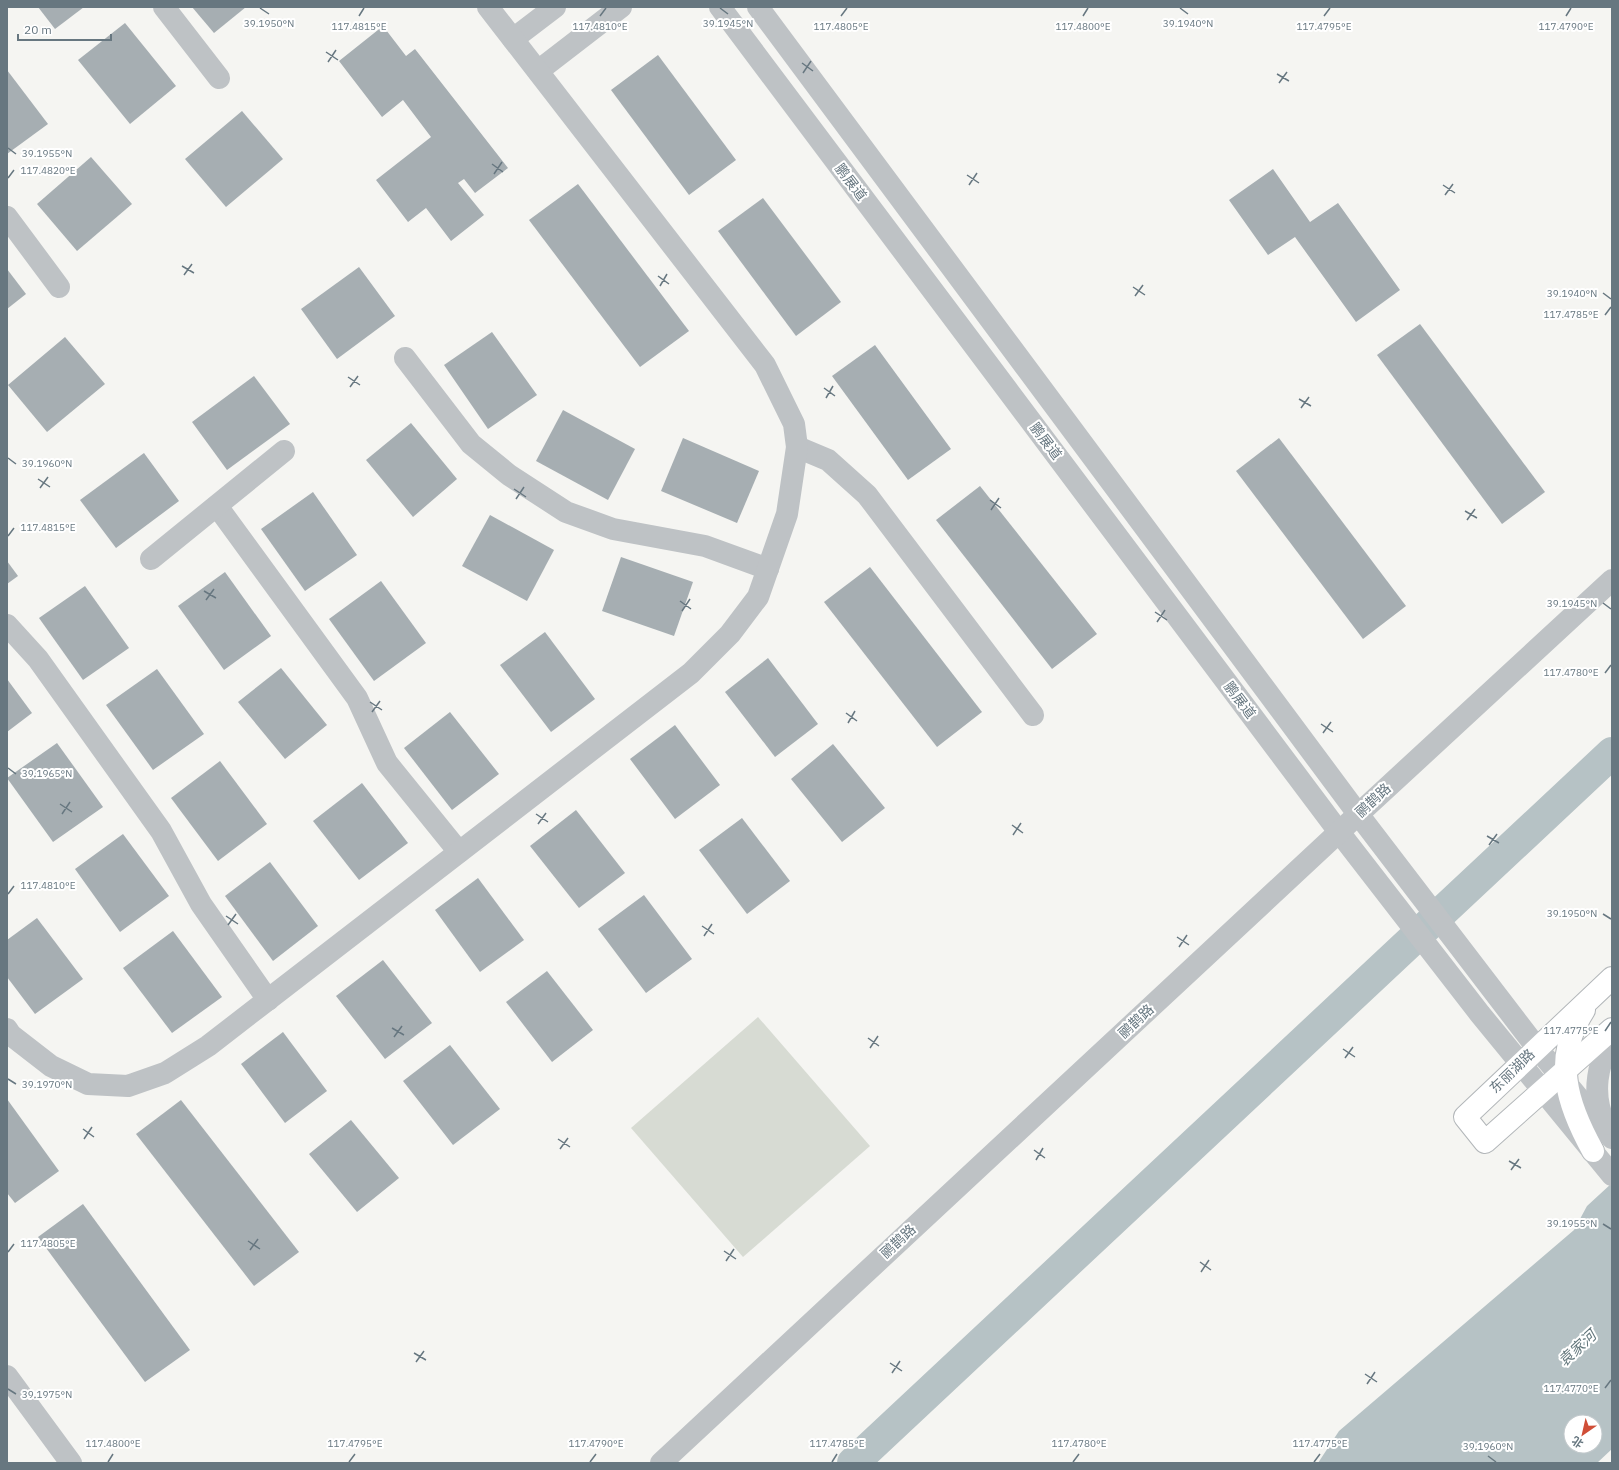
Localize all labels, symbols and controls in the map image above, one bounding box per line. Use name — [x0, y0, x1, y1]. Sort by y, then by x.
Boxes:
scale bar — [18, 16, 111, 42]
text: 39.1950°N — [244, 17, 294, 30]
text: 39.1945°N — [703, 17, 753, 30]
text: 39.1940°N — [1163, 17, 1213, 30]
text: 117.4815°E — [331, 20, 387, 33]
text: 117.4810°E — [572, 20, 628, 33]
text: 117.4805°E — [813, 20, 869, 33]
text: 117.4800°E — [1055, 20, 1111, 33]
text: 117.4795°E — [1296, 20, 1352, 33]
text: 117.4790°E — [1538, 20, 1594, 33]
text: 20 m — [24, 22, 52, 37]
text: 39.1955°N — [22, 147, 72, 160]
street label: 鹏展道 — [831, 160, 871, 204]
text: 117.4820°E — [20, 164, 76, 177]
text: 39.1940°N — [1547, 287, 1597, 300]
text: 117.4785°E — [1543, 308, 1599, 321]
street label: 鹏展道 — [1026, 419, 1066, 463]
text: 39.1960°N — [22, 457, 72, 470]
text: 117.4815°E — [20, 521, 76, 534]
text: 39.1945°N — [1547, 597, 1597, 610]
text: 117.4780°E — [1543, 666, 1599, 679]
street label: 鹏展道 — [1220, 678, 1260, 722]
text: 39.1965°N — [22, 767, 72, 780]
street label: 鹂鹊路 — [1352, 779, 1394, 821]
text: 117.4810°E — [20, 879, 76, 892]
text: 39.1950°N — [1547, 907, 1597, 920]
street label: 鹂鹊路 — [1115, 1000, 1157, 1042]
text: 117.4775°E — [1543, 1024, 1599, 1037]
street label: 东丽湖路 — [1486, 1045, 1538, 1097]
text: 39.1970°N — [22, 1078, 72, 1091]
text: 39.1955°N — [1547, 1217, 1597, 1230]
street label: 鹂鹊路 — [877, 1220, 919, 1262]
text: 117.4805°E — [20, 1237, 76, 1250]
water label: 袁家河 — [1554, 1324, 1602, 1370]
text: 117.4770°E — [1543, 1382, 1599, 1395]
text: 39.1975°N — [22, 1388, 72, 1401]
north arrow — [1563, 1414, 1603, 1454]
text: 北 — [1569, 1433, 1586, 1451]
text: 117.4800°E — [85, 1437, 141, 1450]
text: 117.4795°E — [327, 1437, 383, 1450]
text: 117.4790°E — [568, 1437, 624, 1450]
text: 117.4785°E — [809, 1437, 865, 1450]
text: 117.4780°E — [1051, 1437, 1107, 1450]
text: 117.4775°E — [1292, 1437, 1348, 1450]
text: 39.1960°N — [1463, 1440, 1513, 1453]

